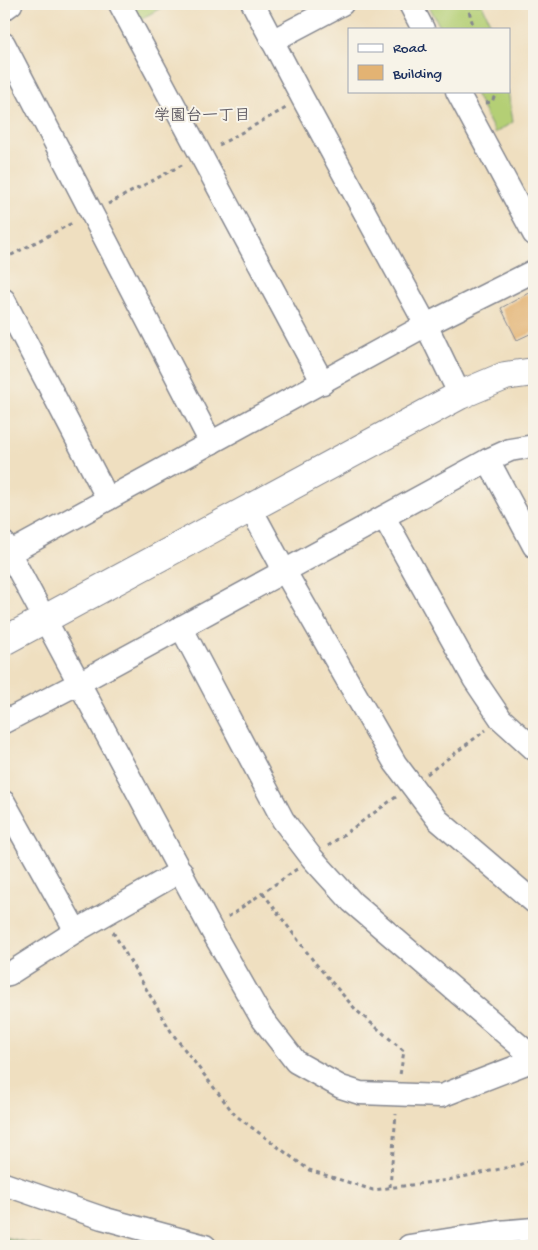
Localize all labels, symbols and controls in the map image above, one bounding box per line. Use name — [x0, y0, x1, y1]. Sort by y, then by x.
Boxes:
legend — [348, 28, 510, 92]
text: Road — [393, 40, 427, 58]
text: Building — [392, 66, 442, 84]
district label: 学園台一丁目 — [154, 106, 250, 127]

